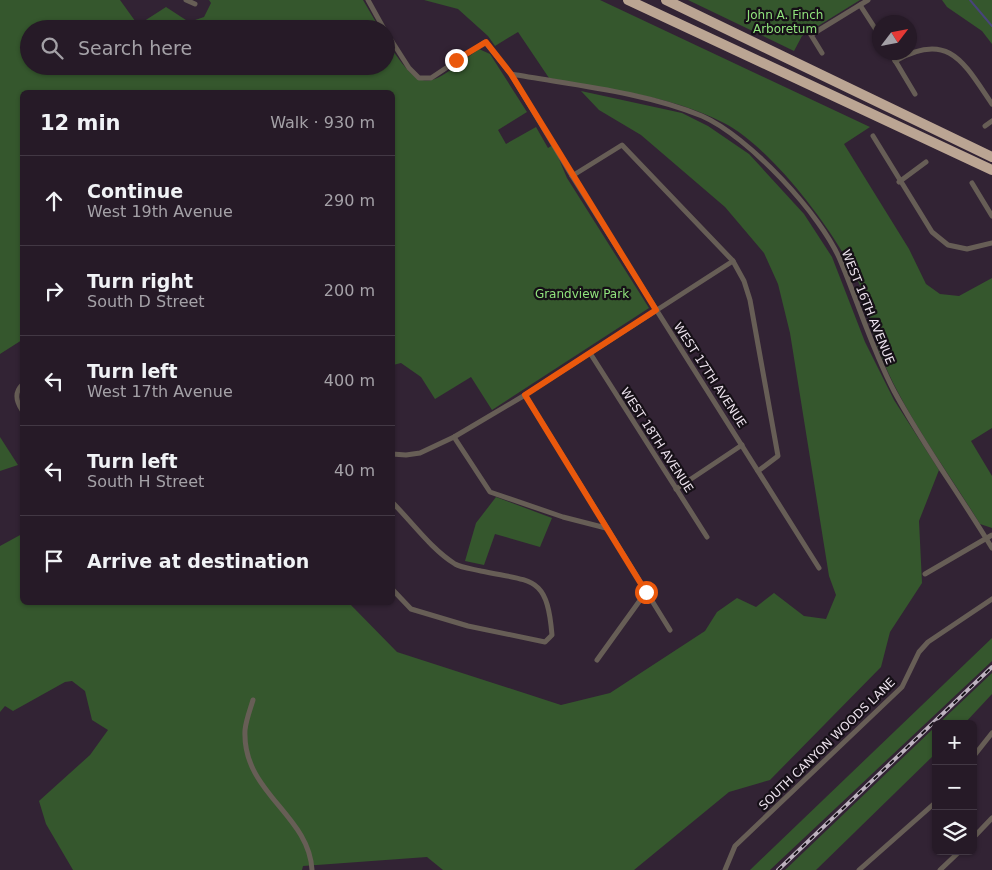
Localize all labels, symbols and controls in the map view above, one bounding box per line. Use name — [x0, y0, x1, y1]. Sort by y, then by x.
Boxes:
park label: John A. Finch Arboretum — [746, 8, 823, 36]
north arrow — [872, 15, 917, 60]
search box — [20, 20, 395, 75]
icon: search — [38, 34, 66, 62]
text: Search here — [78, 37, 192, 59]
route end — [445, 49, 468, 72]
text: 12 min — [40, 111, 121, 135]
text: Walk · 930 m — [270, 113, 375, 132]
text: Continue — [87, 180, 183, 202]
icon: ahead — [40, 187, 68, 215]
text: 290 m — [324, 191, 375, 210]
text: West 19th Avenue — [87, 202, 233, 221]
street label: WEST 16TH AVENUE — [839, 248, 897, 366]
text: Turn right — [87, 270, 193, 292]
icon: right — [40, 277, 68, 305]
text: 200 m — [324, 281, 375, 300]
park label: Grandview Park — [535, 287, 629, 301]
text: South D Street — [87, 292, 205, 311]
street label: WEST 17TH AVENUE — [671, 320, 749, 430]
text: Turn left — [87, 360, 178, 382]
icon: left — [40, 367, 68, 395]
text: 400 m — [324, 371, 375, 390]
text: West 17th Avenue — [87, 382, 233, 401]
street label: WEST 18TH AVENUE — [618, 385, 696, 495]
text: Turn left — [87, 450, 178, 472]
icon: left — [40, 457, 68, 485]
text: 40 m — [334, 461, 375, 480]
text: South H Street — [87, 472, 204, 491]
icon: arrive — [40, 547, 68, 575]
text: Arrive at destination — [87, 550, 309, 572]
route start — [635, 581, 658, 604]
street label: SOUTH CANYON WOODS LANE — [756, 675, 898, 813]
map controls — [932, 720, 977, 855]
button: + — [932, 720, 977, 765]
button: − — [932, 765, 977, 810]
button: layers — [932, 810, 977, 855]

